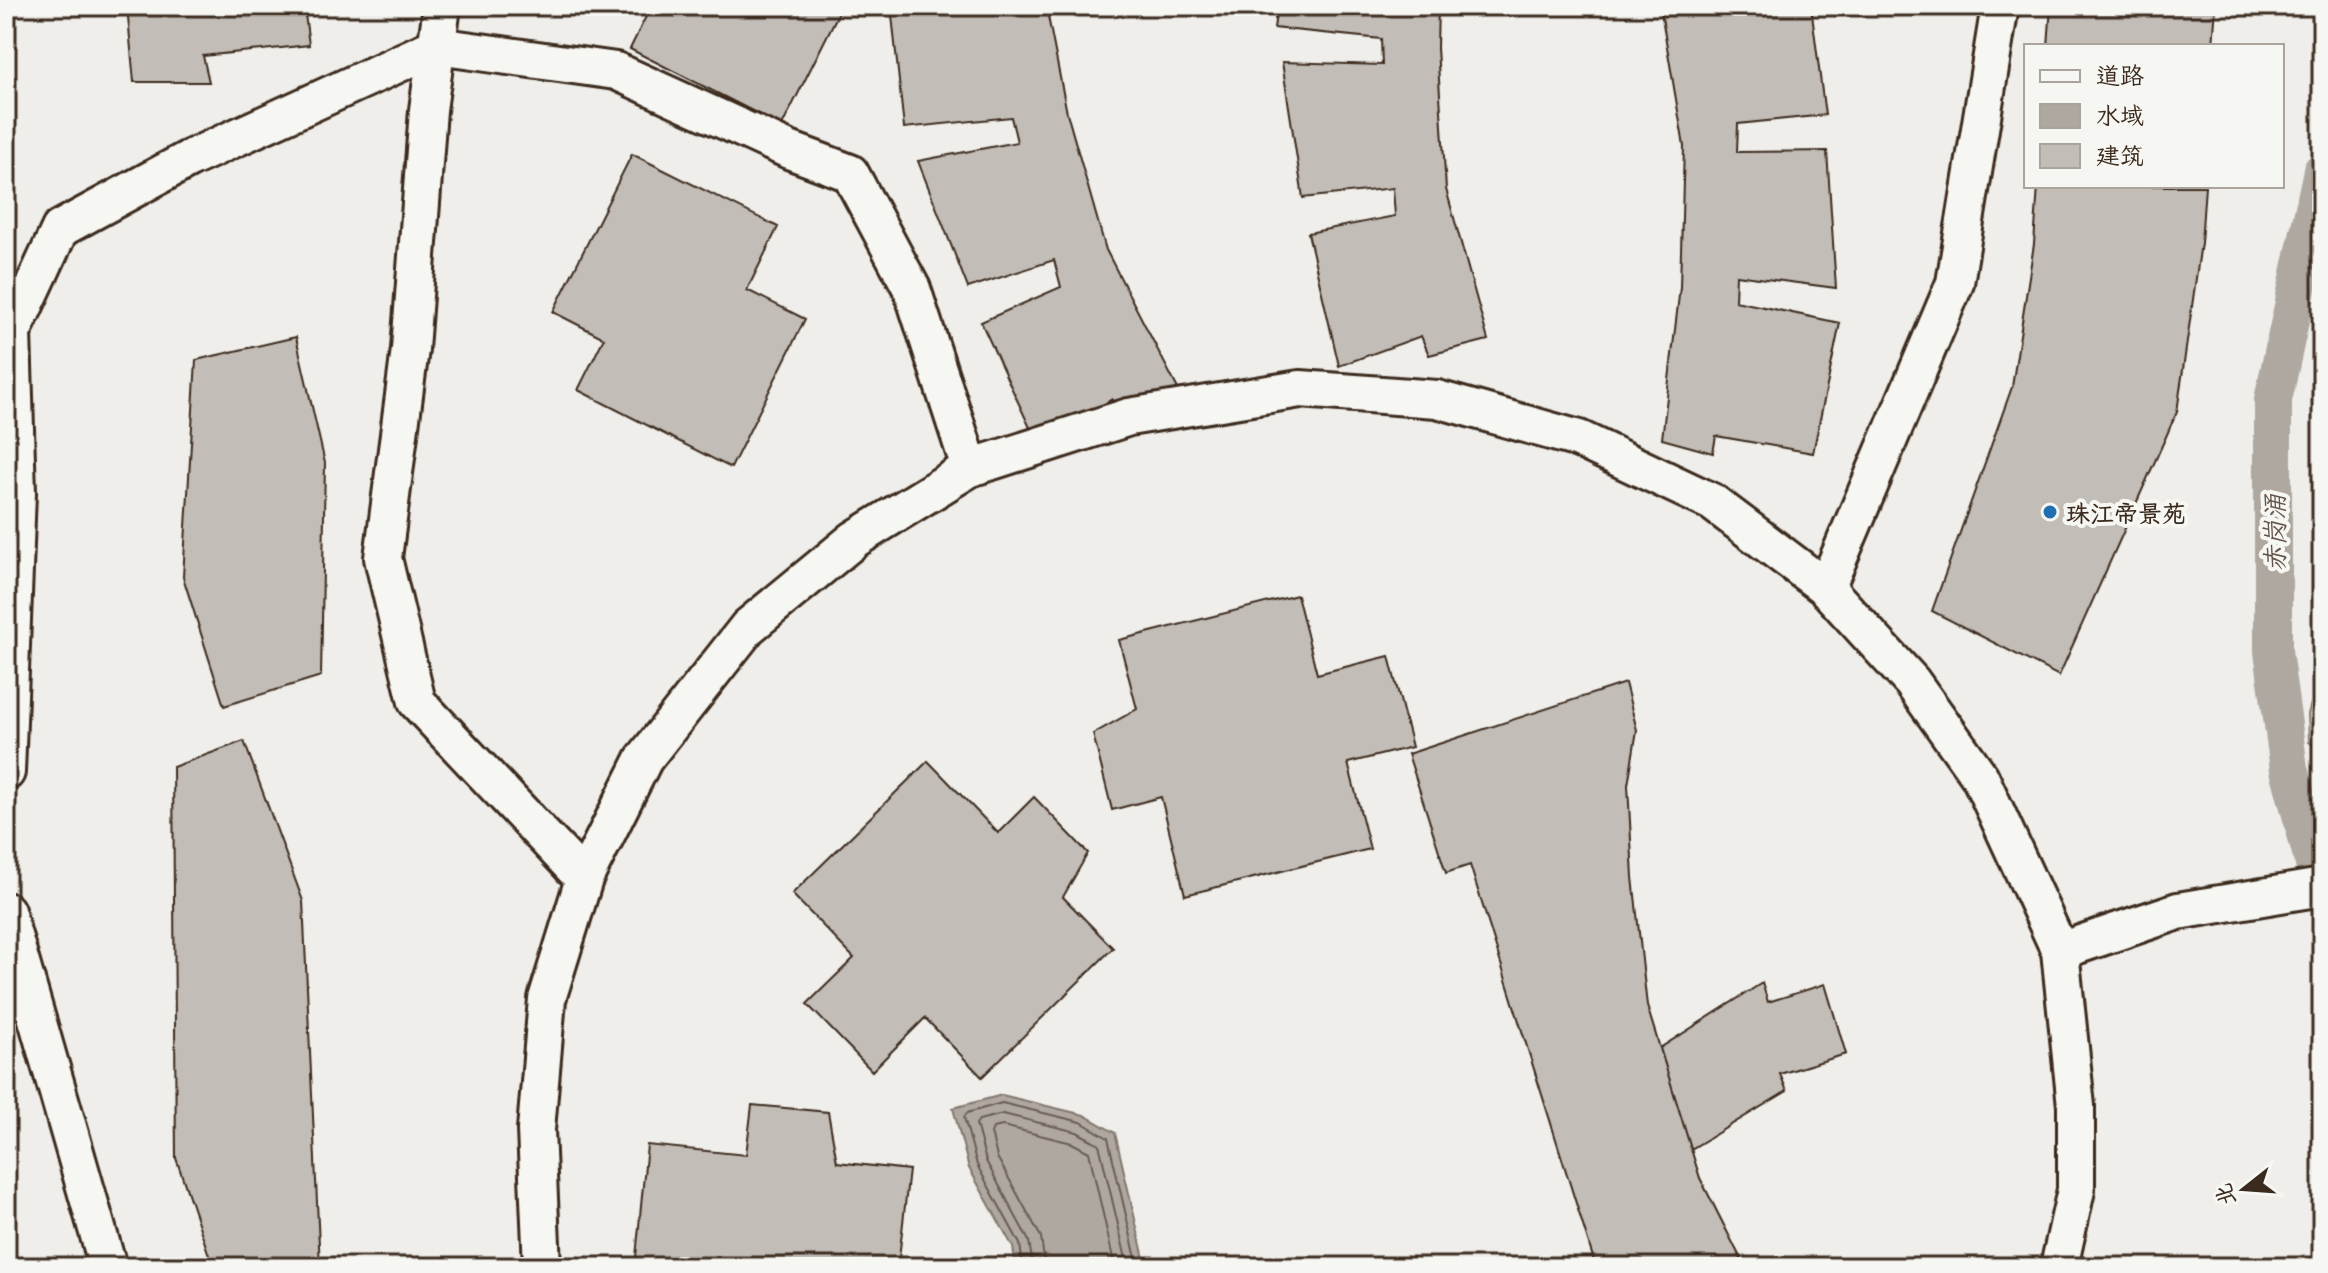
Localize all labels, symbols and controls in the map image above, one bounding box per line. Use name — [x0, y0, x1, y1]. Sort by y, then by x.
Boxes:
legend — [2024, 44, 2284, 188]
text: 道路 — [2096, 56, 2144, 92]
text: 水域 — [2096, 96, 2144, 132]
text: 建筑 — [2096, 136, 2144, 172]
water label: 赤岗涌 — [2254, 493, 2293, 572]
place label: 珠江帝景苑 — [2066, 494, 2186, 530]
marker: 珠江帝景苑 — [2041, 503, 2059, 521]
north arrow — [2204, 1149, 2284, 1229]
text: 北 — [2204, 1180, 2242, 1211]

